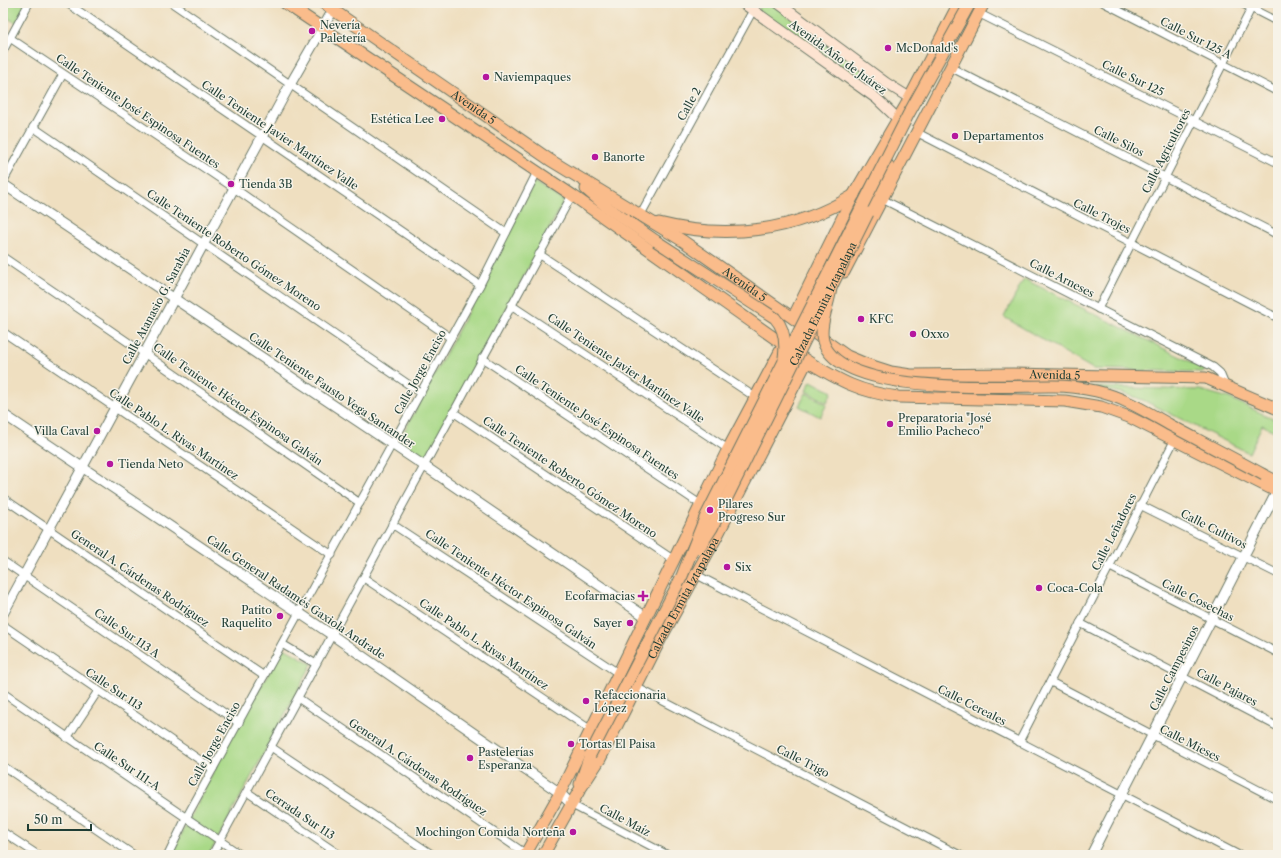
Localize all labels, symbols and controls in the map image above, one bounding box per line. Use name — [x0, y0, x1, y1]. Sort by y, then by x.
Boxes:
street label: Calle Sur 125 A — [1158, 14, 1235, 62]
street label: Avenida Año de Juárez — [786, 16, 890, 97]
place label: Nevería Paletería — [320, 18, 366, 45]
marker: Nevería Paletería — [307, 26, 317, 36]
place label: McDonald's — [896, 41, 958, 55]
marker: McDonald's — [883, 43, 893, 53]
street label: Calle Teniente José Espinosa Fuentes — [53, 51, 223, 171]
street label: Calle Sur 125 — [1100, 57, 1166, 99]
place label: Naviempaques — [494, 70, 571, 84]
marker: Naviempaques — [481, 72, 491, 82]
street label: Calle Teniente Javier Martínez Valle — [199, 77, 361, 193]
street label: Calle 2 — [674, 85, 704, 123]
street label: Avenida 5 — [448, 86, 498, 127]
street label: Calle Agricultores — [1139, 106, 1193, 196]
place label: Estética Lee — [371, 112, 434, 126]
marker: Estética Lee — [437, 114, 447, 124]
street label: Calle Silos — [1091, 122, 1147, 160]
place label: Departamentos — [963, 129, 1044, 143]
marker: Departamentos — [950, 131, 960, 141]
place label: Banorte — [603, 150, 645, 164]
marker: Banorte — [590, 152, 600, 162]
place label: Tienda 3B — [239, 177, 293, 191]
marker: Tienda 3B — [226, 179, 236, 189]
street label: Calle Teniente Roberto Gómez Moreno — [144, 186, 324, 314]
street label: Calle Trojes — [1071, 196, 1133, 237]
street label: Calzada Ermita Iztapalapa — [786, 239, 860, 368]
street label: Calle Atanasio G. Sarabia — [119, 245, 193, 367]
street label: Calle Arneses — [1027, 256, 1097, 300]
street label: Avenida 5 — [719, 263, 769, 305]
street label: Calle Teniente Javier Martínez Valle — [545, 310, 707, 426]
place label: KFC — [869, 312, 893, 326]
marker: KFC — [856, 314, 866, 324]
street label: Calle Jorge Enciso — [391, 327, 449, 417]
place label: Oxxo — [921, 327, 950, 341]
street label: Calle Teniente Fausto Vega Santander — [246, 329, 418, 451]
marker: Oxxo — [908, 329, 918, 339]
street label: Calle Teniente Héctor Espinosa Galván — [150, 340, 326, 468]
street label: Calle Teniente José Espinosa Fuentes — [512, 362, 682, 482]
street label: Avenida 5 — [1028, 367, 1080, 382]
street label: Calle Pablo L. Rivas Martínez — [107, 385, 242, 483]
place label: Preparatoria "José Emilio Pacheco" — [898, 411, 991, 438]
street label: Calle Teniente Roberto Gómez Moreno — [480, 413, 660, 541]
marker: Preparatoria "José Emilio Pacheco" — [885, 419, 895, 429]
place label: Villa Caval — [33, 424, 90, 438]
marker: Villa Caval — [92, 426, 102, 436]
place label: Tienda Neto — [118, 457, 184, 471]
marker: Tienda Neto — [105, 459, 115, 469]
street label: Calle Leñadores — [1089, 491, 1140, 573]
place label: Pilares Progreso Sur — [718, 497, 786, 524]
marker: Pilares Progreso Sur — [705, 505, 715, 515]
street label: Calle Cultivos — [1178, 506, 1250, 552]
street label: General A. Cárdenas Rodríguez — [68, 526, 212, 630]
street label: Calle Teniente Héctor Espinosa Galván — [423, 526, 600, 652]
street label: Calle General Radamés Gaxiola Andrade — [204, 532, 388, 662]
street label: Calzada Ermita Iztapalapa — [645, 534, 722, 661]
place label: Six — [735, 560, 752, 574]
marker: Six — [722, 562, 732, 572]
street label: Calle Cosechas — [1159, 576, 1237, 624]
place label: Coca-Cola — [1047, 581, 1103, 595]
marker: Coca-Cola — [1034, 583, 1044, 593]
place label: Ecofarmacias — [565, 589, 635, 603]
marker: Ecofarmacias — [638, 591, 648, 601]
street label: Calle Pablo L. Rivas Martínez — [417, 595, 552, 693]
place label: Patito Raquelito — [221, 603, 272, 630]
street label: Calle Sur 113 A — [92, 605, 163, 661]
marker: Patito Raquelito — [275, 611, 285, 621]
place label: Sayer — [593, 616, 622, 630]
marker: Sayer — [625, 618, 635, 628]
street label: Calle Campesinos — [1146, 623, 1202, 713]
street label: Calle Sur 113 — [83, 665, 145, 713]
street label: Calle Pajares — [1194, 665, 1260, 709]
street label: Calle Cereales — [935, 682, 1009, 728]
place label: Refaccionaria López — [594, 688, 666, 715]
marker: Refaccionaria López — [581, 696, 591, 706]
street label: Calle Jorge Enciso — [185, 699, 243, 789]
street label: General A. Cárdenas Rodríguez — [346, 715, 490, 819]
street label: Calle Mieses — [1157, 722, 1223, 764]
place label: Tortas El Paisa — [579, 737, 656, 751]
street label: Calle Sur 111-A — [91, 739, 164, 794]
marker: Tortas El Paisa — [566, 739, 576, 749]
street label: Calle Trigo — [774, 742, 832, 780]
place label: Pastelerías Esperanza — [478, 745, 534, 772]
marker: Pastelerías Esperanza — [465, 753, 475, 763]
street label: Cerrada Sur 113 — [263, 786, 337, 842]
street label: Calle Maíz — [597, 801, 653, 839]
scale bar — [28, 806, 91, 832]
text: 50 m — [34, 812, 63, 827]
place label: Mochingon Comida Norteña — [415, 825, 565, 839]
marker: Mochingon Comida Norteña — [568, 827, 578, 837]

